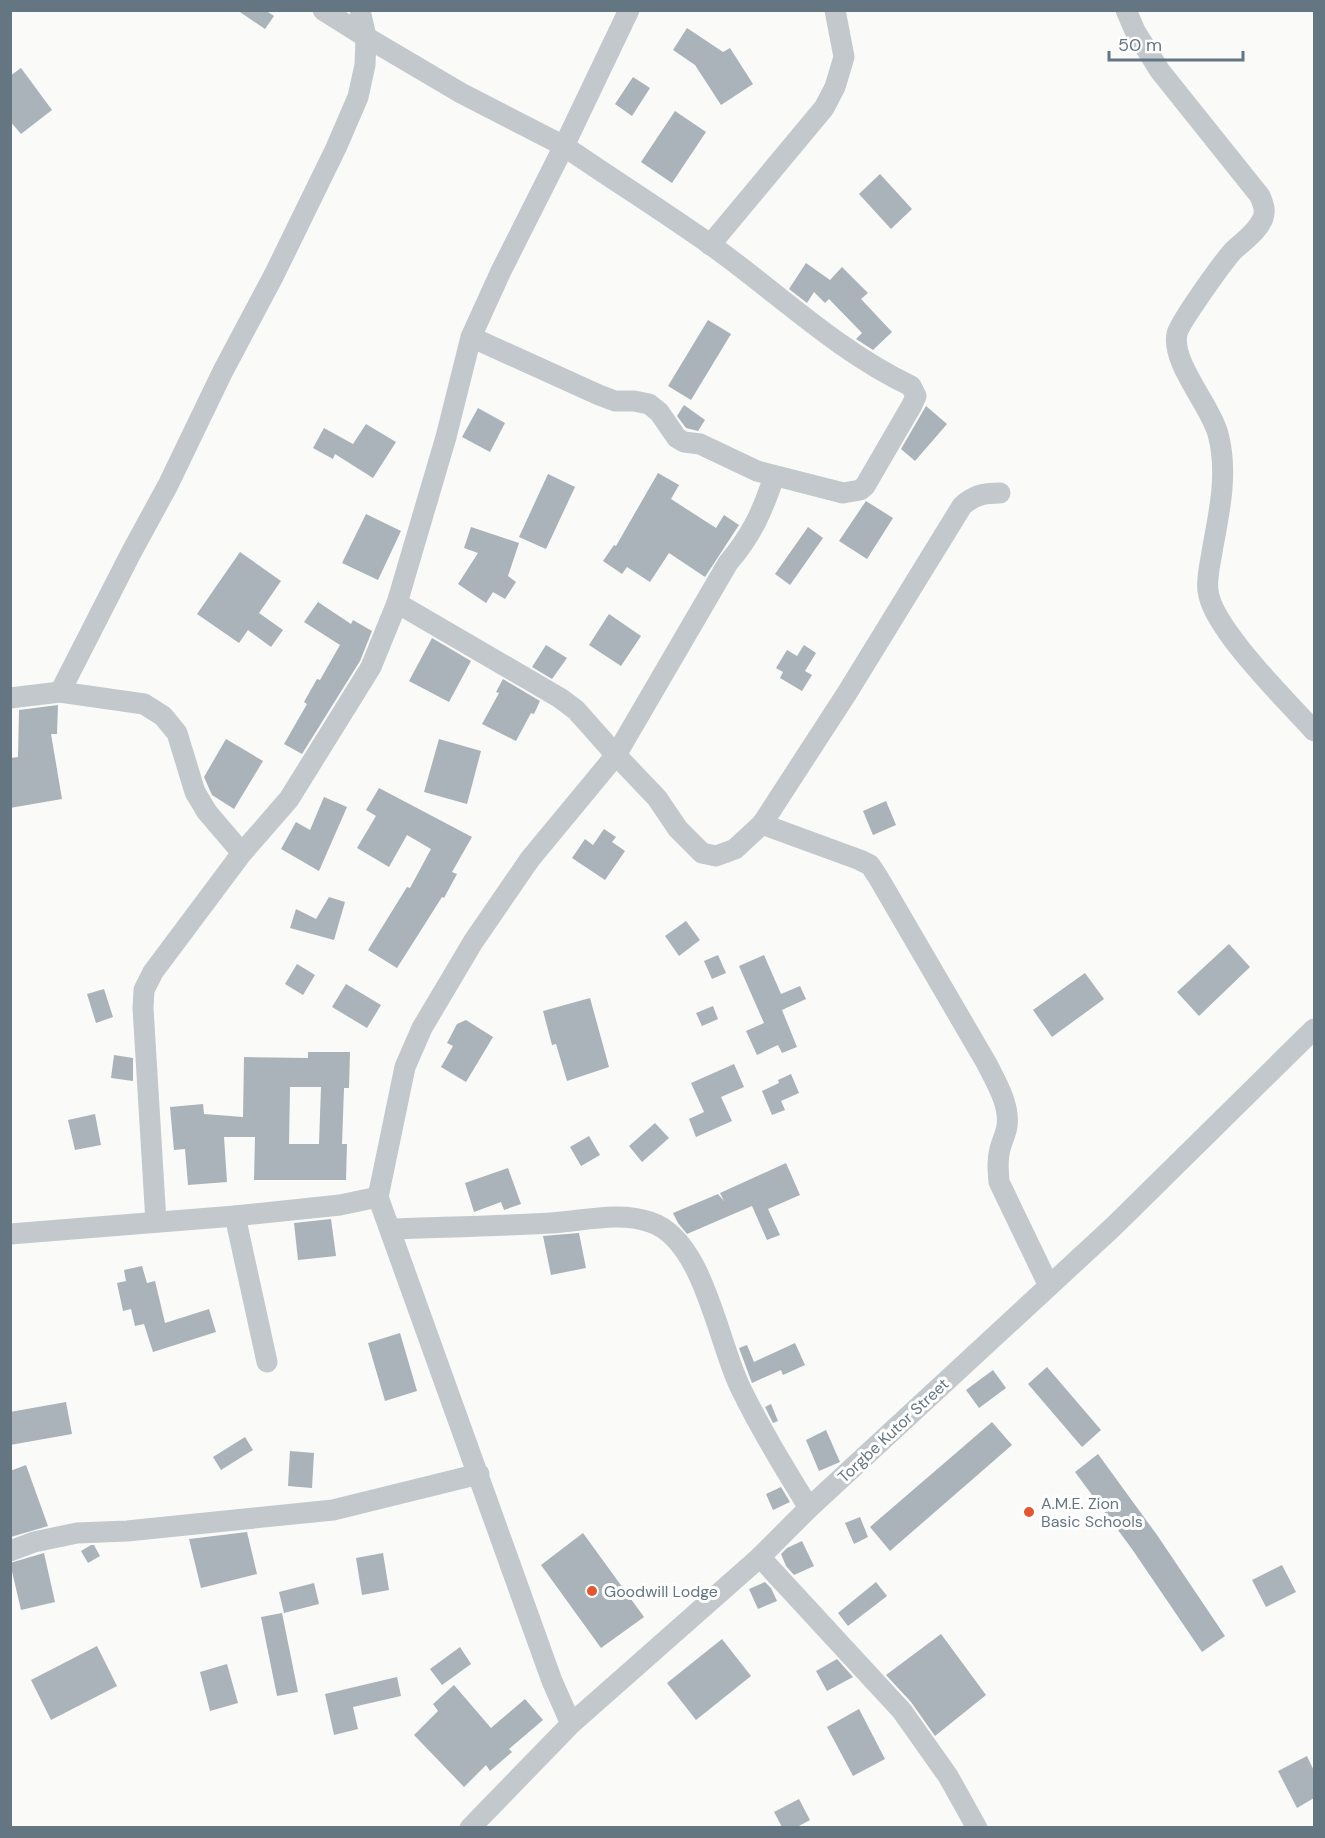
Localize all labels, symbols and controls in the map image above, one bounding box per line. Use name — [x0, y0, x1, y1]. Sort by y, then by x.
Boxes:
scale bar — [1109, 24, 1242, 62]
text: 50 m — [1118, 33, 1162, 57]
street label: Torgbe Kutor Street — [833, 1373, 953, 1487]
place label: A.M.E. Zion Basic Schools — [1041, 1493, 1143, 1532]
marker: A.M.E. Zion Basic Schools — [1022, 1505, 1036, 1519]
place label: Goodwill Lodge — [604, 1581, 718, 1602]
marker: Goodwill Lodge — [585, 1584, 599, 1598]

